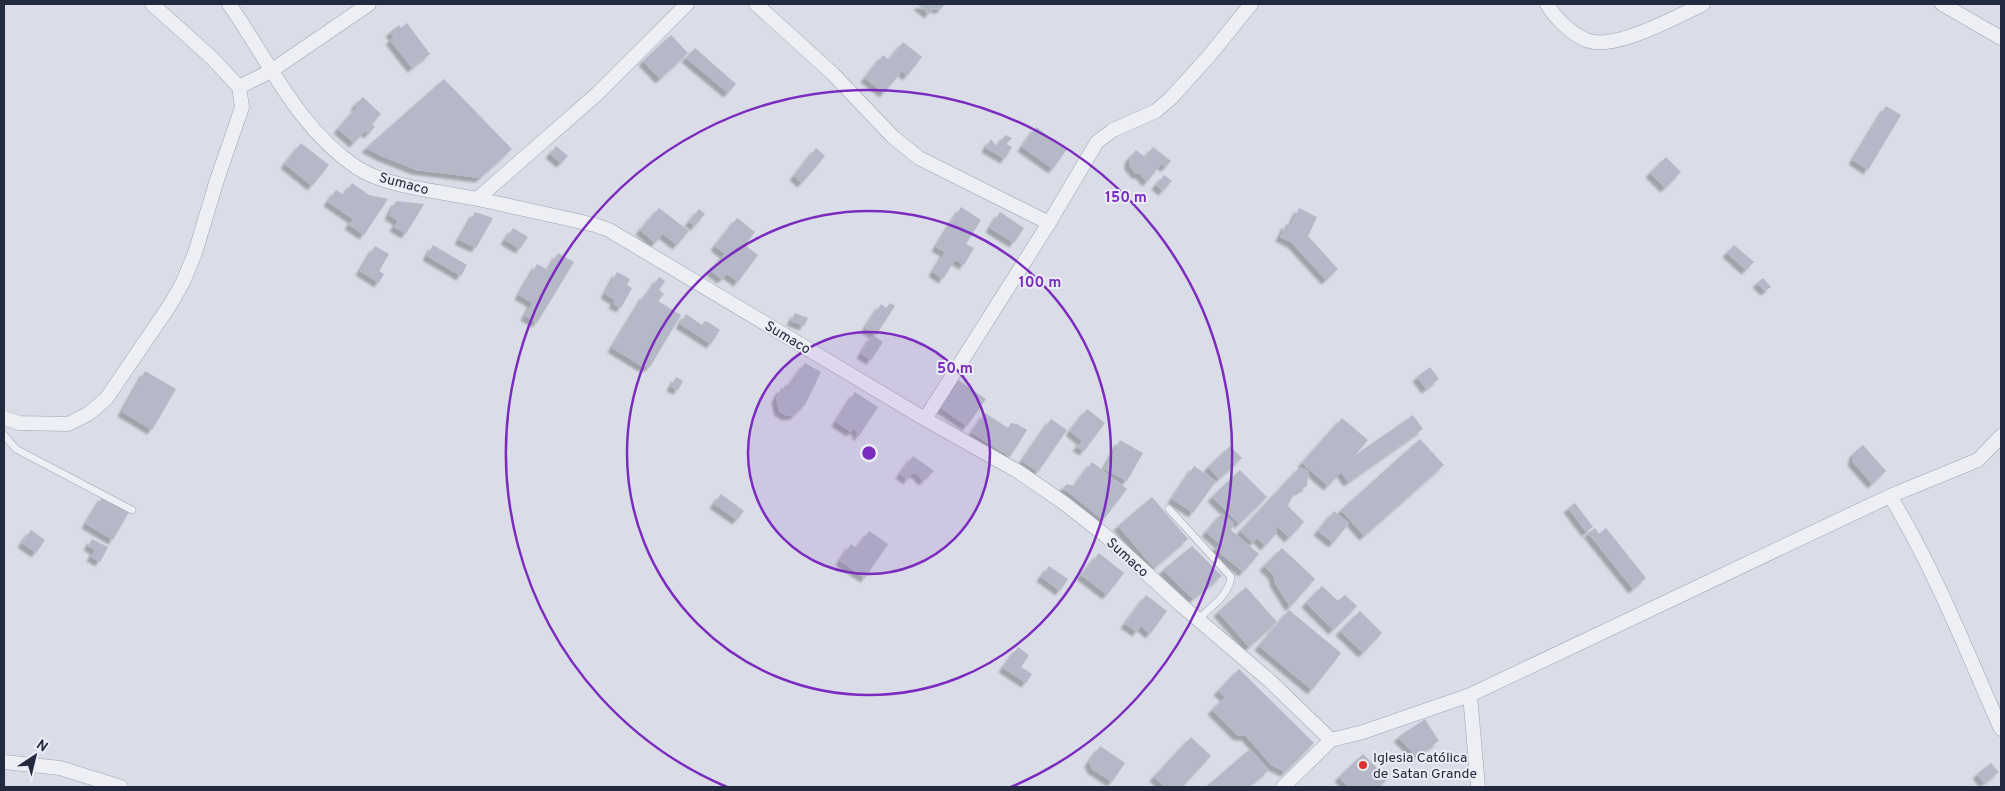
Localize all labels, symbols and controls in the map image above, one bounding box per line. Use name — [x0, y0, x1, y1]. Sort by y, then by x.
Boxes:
street label: Sumaco — [377, 170, 431, 199]
text: 150 m — [1105, 189, 1147, 208]
text: 100 m — [1019, 274, 1061, 293]
street label: Sumaco — [761, 318, 814, 359]
text: 50 m — [937, 360, 973, 379]
centre of rings — [860, 444, 878, 462]
street label: Sumaco — [1102, 535, 1152, 582]
north arrow — [10, 731, 60, 781]
text: N — [33, 737, 51, 756]
place label: Iglesia Católica de Satan Grande — [1373, 750, 1477, 783]
marker: Iglesia Católica de Satan Grande — [1357, 759, 1369, 771]

